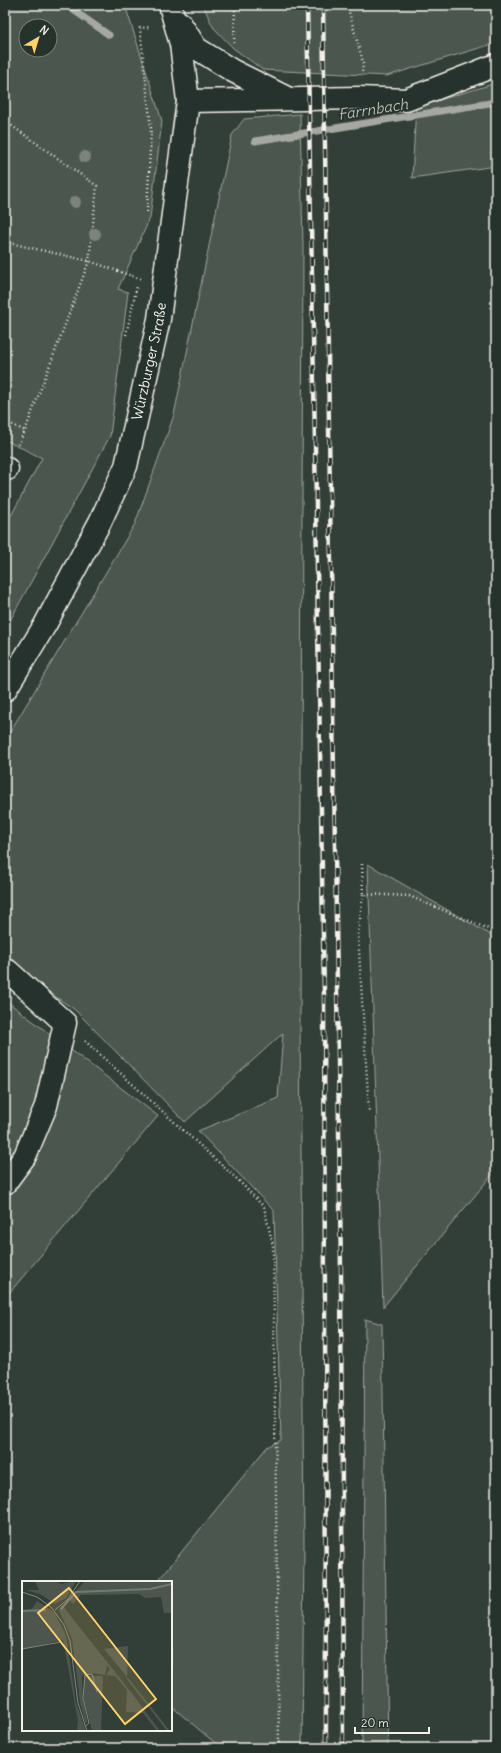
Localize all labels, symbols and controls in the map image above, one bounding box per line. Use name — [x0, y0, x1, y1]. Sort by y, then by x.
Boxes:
north arrow — [18, 18, 58, 58]
text: N — [37, 22, 51, 38]
water label: Farrnbach — [337, 94, 410, 124]
street label: Würzburger Straße — [128, 301, 170, 422]
inset map — [22, 1581, 172, 1731]
scale bar — [355, 1709, 429, 1735]
text: 20 m — [361, 1715, 389, 1730]

